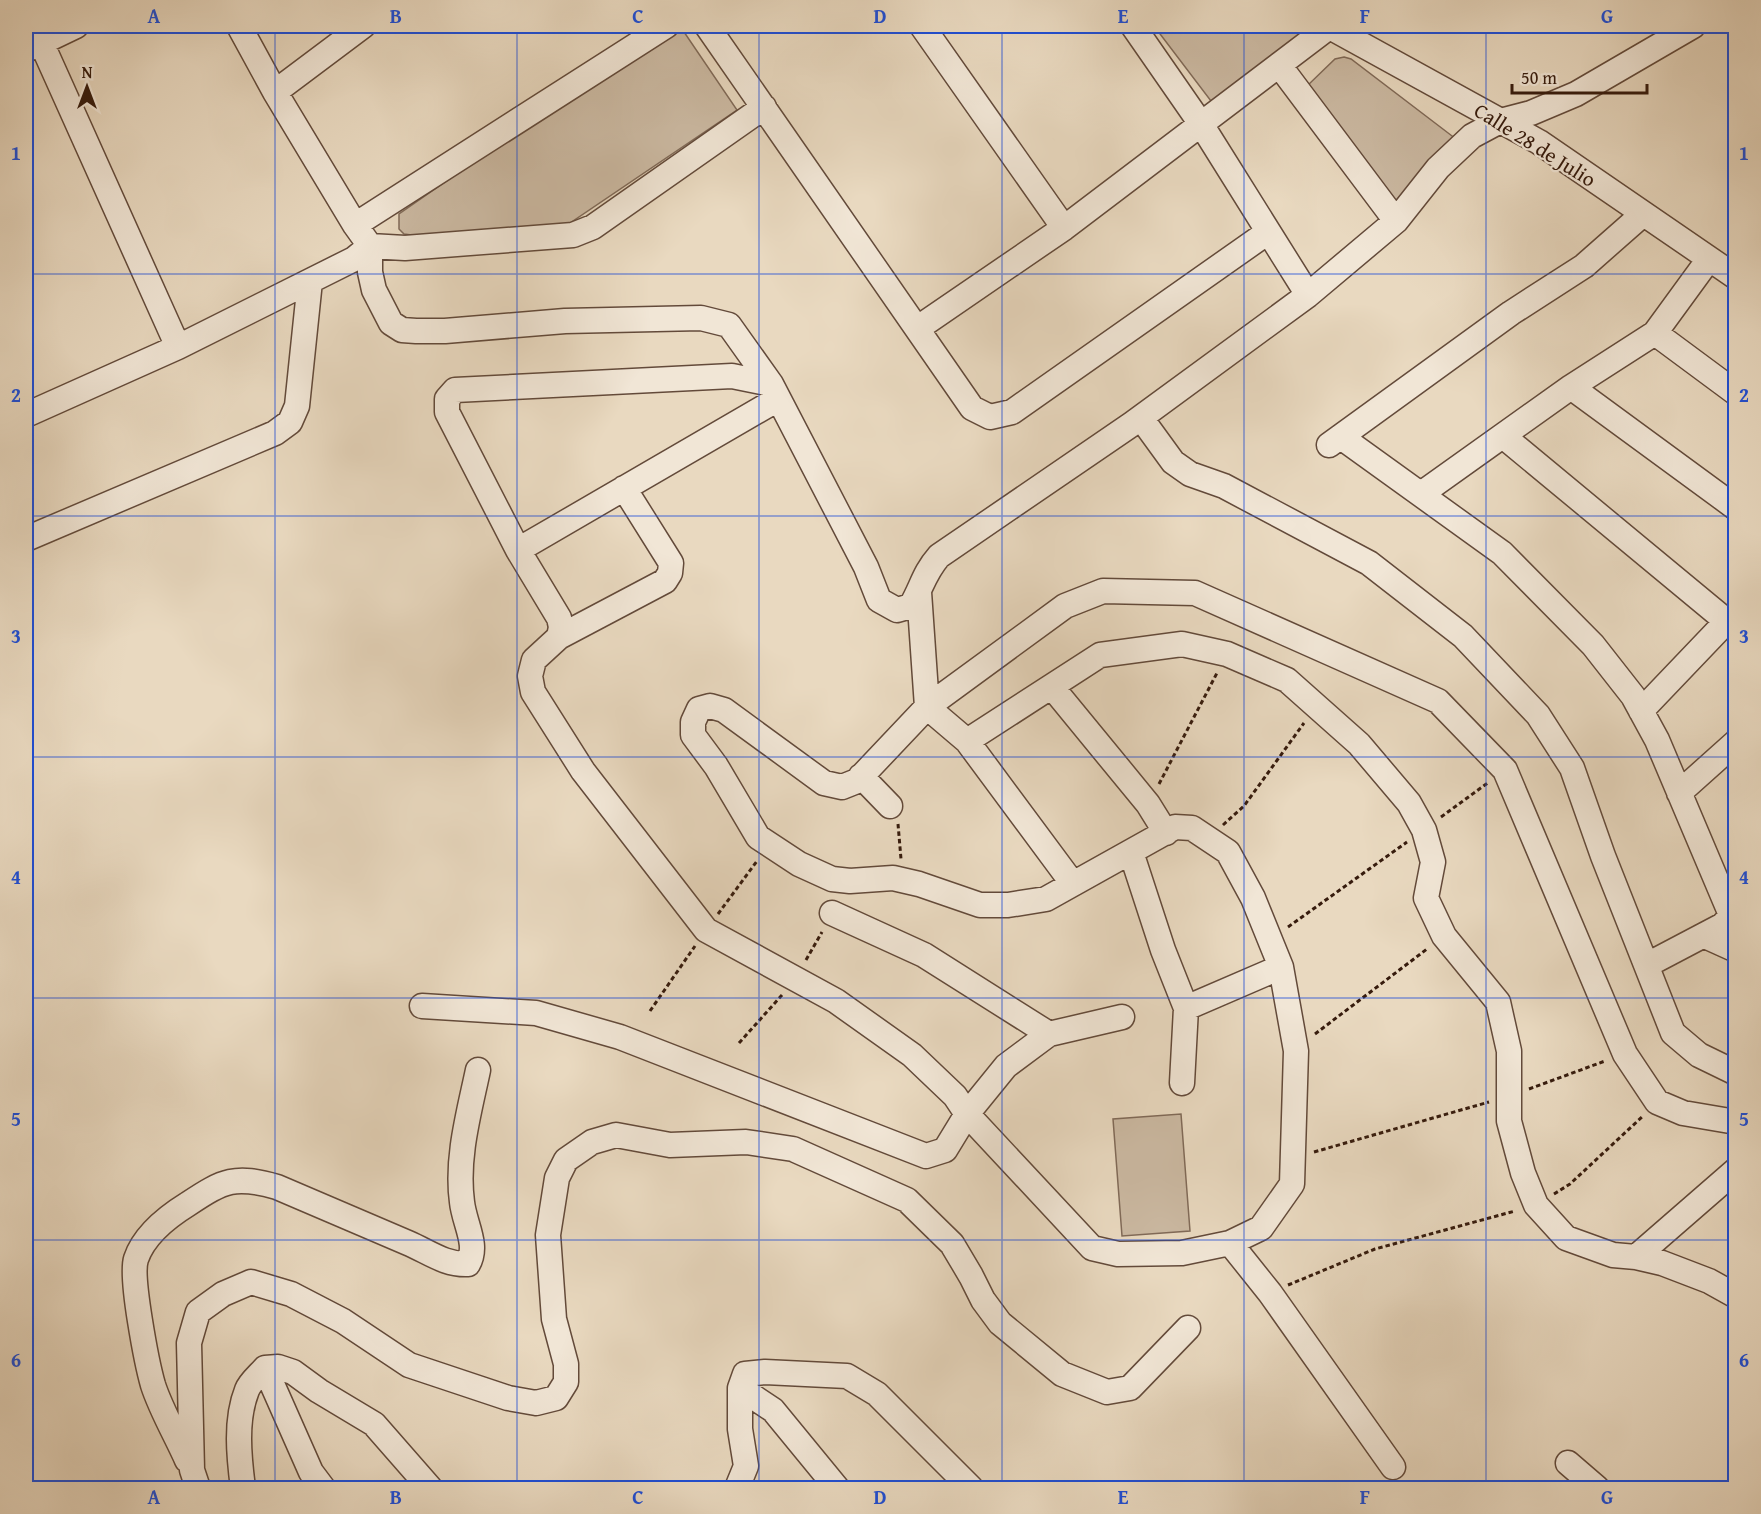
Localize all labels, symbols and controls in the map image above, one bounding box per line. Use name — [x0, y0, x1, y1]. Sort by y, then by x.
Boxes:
text: A — [148, 1, 161, 30]
text: B — [390, 1, 402, 30]
text: C — [632, 1, 644, 30]
text: D — [873, 1, 887, 30]
text: E — [1118, 1, 1129, 30]
text: F — [1360, 1, 1370, 30]
text: G — [1601, 1, 1613, 30]
north arrow — [57, 57, 117, 117]
scale bar — [1512, 57, 1647, 95]
text: N — [82, 60, 93, 84]
text: 50 m — [1521, 64, 1557, 91]
street label: Calle 28 de Julio — [1468, 95, 1602, 194]
text: 1 — [11, 138, 21, 167]
text: 1 — [1739, 138, 1749, 167]
text: 2 — [11, 380, 21, 409]
text: 2 — [1739, 380, 1749, 409]
text: 3 — [11, 621, 21, 650]
text: 3 — [1739, 621, 1749, 650]
text: 4 — [11, 862, 21, 891]
text: 4 — [1739, 862, 1749, 891]
text: 5 — [11, 1104, 21, 1133]
text: 5 — [1739, 1104, 1749, 1133]
text: 6 — [11, 1345, 21, 1374]
text: 6 — [1739, 1345, 1749, 1374]
text: A — [148, 1482, 161, 1511]
text: B — [390, 1482, 402, 1511]
text: C — [632, 1482, 644, 1511]
text: D — [873, 1482, 887, 1511]
text: E — [1118, 1482, 1129, 1511]
text: F — [1360, 1482, 1370, 1511]
text: G — [1601, 1482, 1613, 1511]

